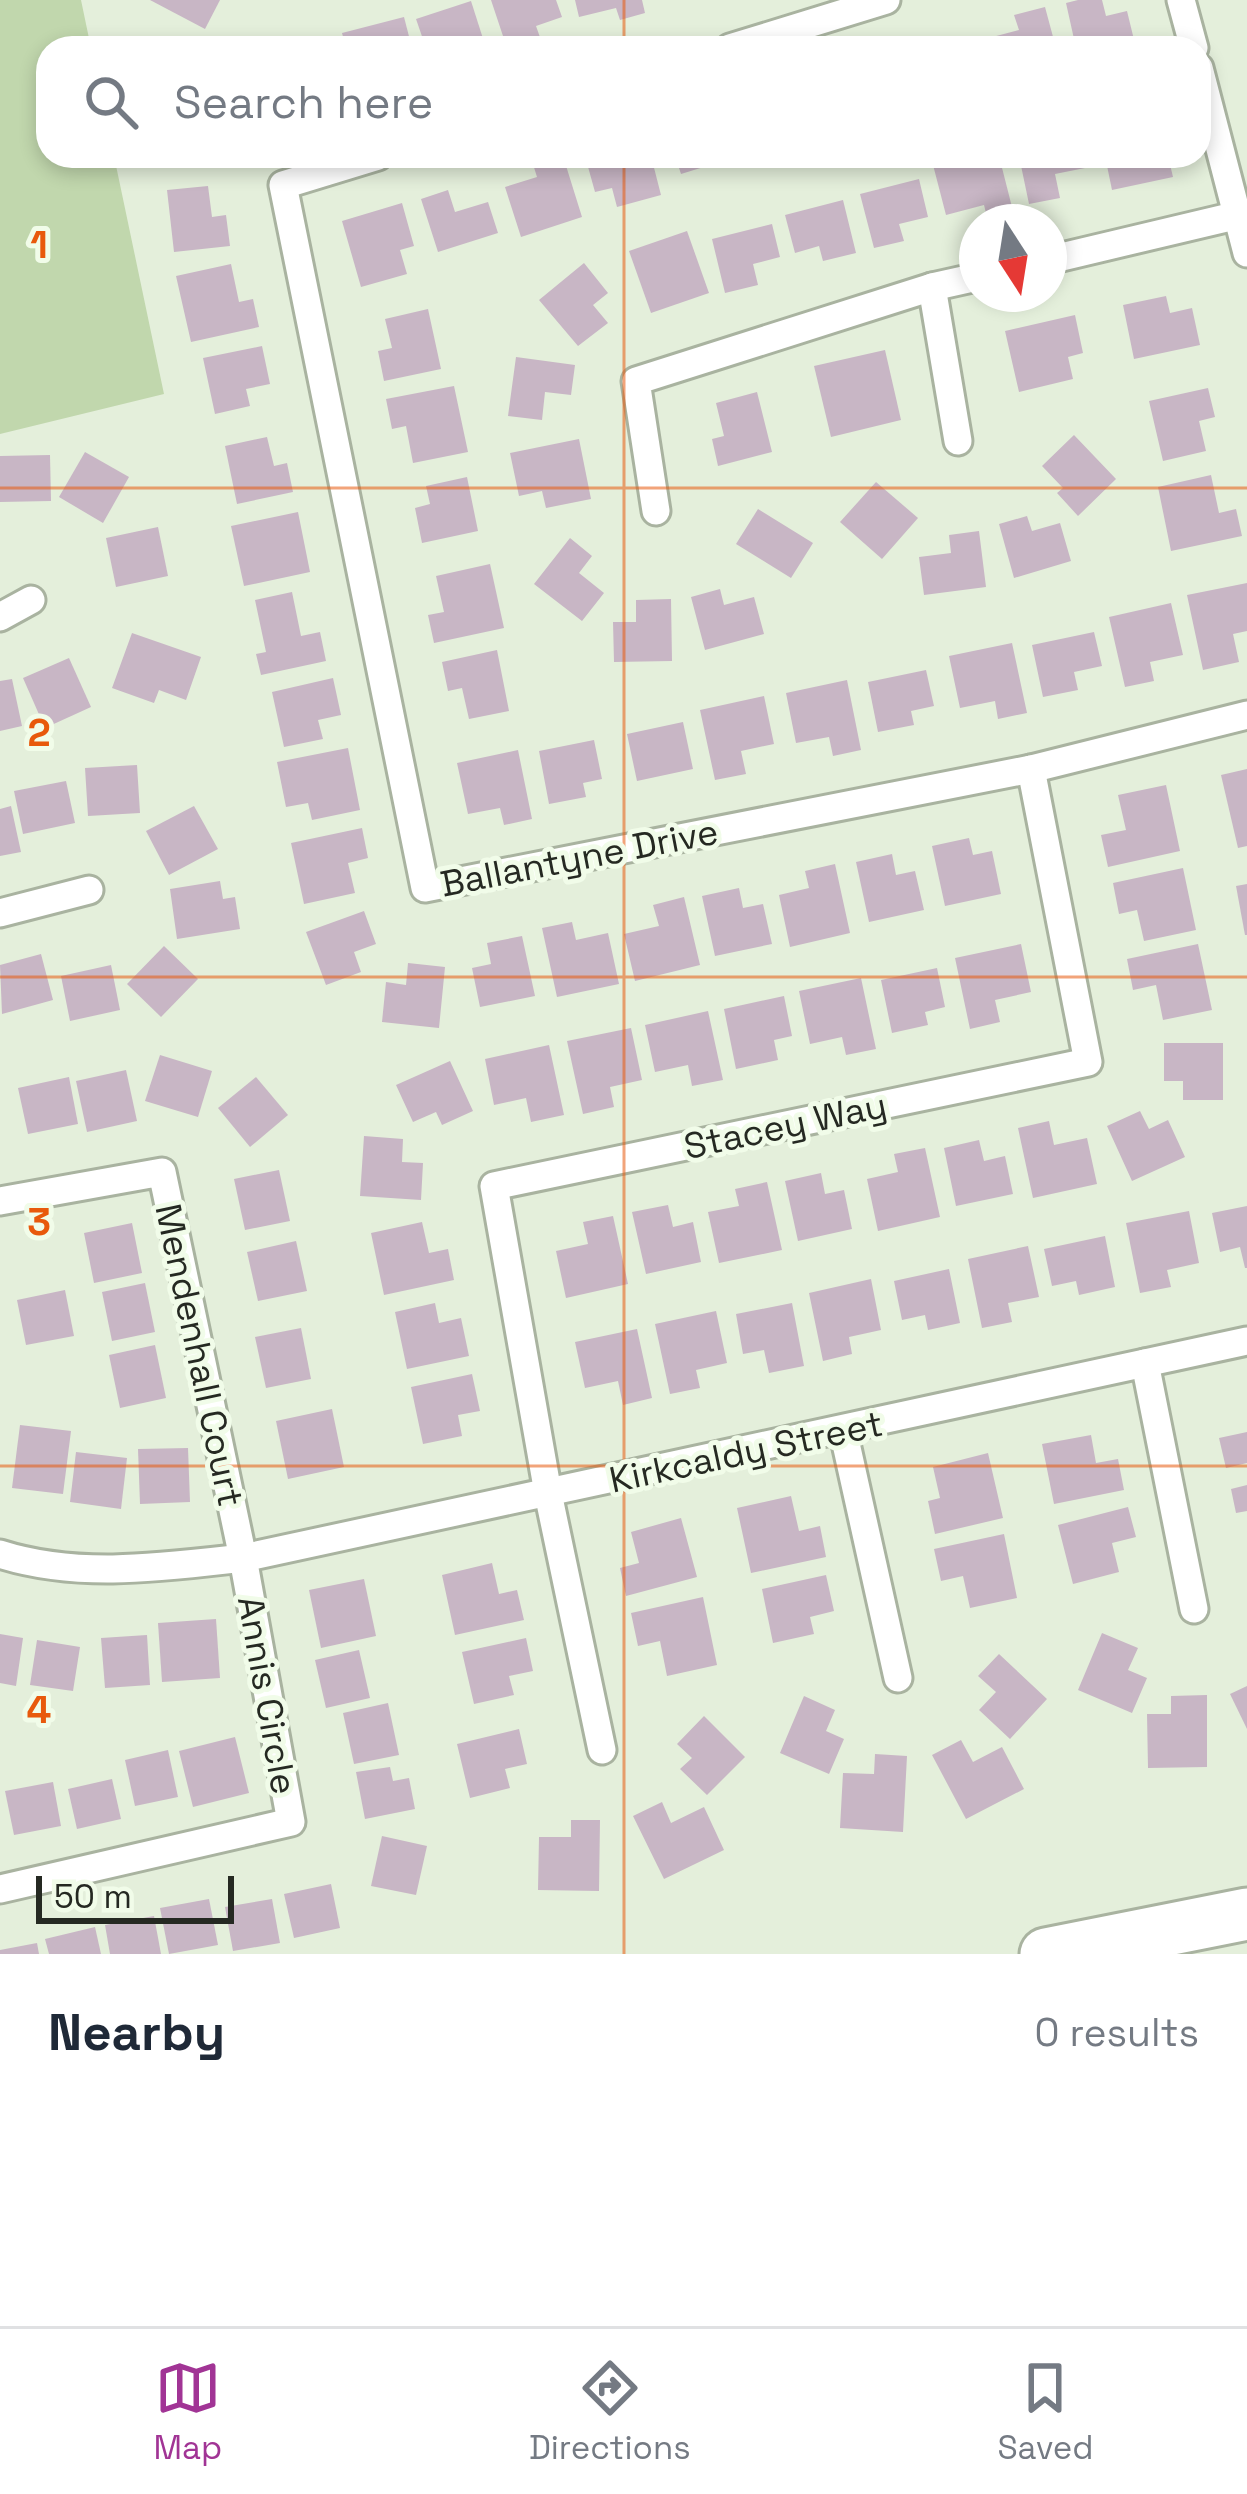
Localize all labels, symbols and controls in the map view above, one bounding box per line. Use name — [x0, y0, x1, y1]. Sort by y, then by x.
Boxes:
search box — [36, 36, 1211, 168]
icon: search — [78, 69, 144, 135]
text: Search here — [174, 74, 433, 131]
north arrow — [959, 204, 1067, 312]
text: 1 — [30, 220, 48, 269]
text: 2 — [27, 708, 51, 757]
street label: Ballantyne Drive — [436, 809, 722, 907]
street label: Stacey Way — [680, 1082, 891, 1170]
text: 3 — [27, 1197, 51, 1246]
street label: Mendenhall Court — [144, 1200, 254, 1511]
street label: Kirkcaldy Street — [605, 1401, 887, 1503]
street label: Annis Circle — [227, 1593, 307, 1798]
text: 4 — [27, 1685, 51, 1734]
scale bar — [36, 1870, 234, 1923]
text: 50 m — [54, 1876, 132, 1918]
text: Nearby — [48, 2000, 225, 2065]
text: 0 results — [1034, 2008, 1199, 2057]
tab: Map — [153, 2355, 222, 2469]
tab: Directions — [529, 2355, 691, 2469]
tab: Saved — [997, 2355, 1094, 2469]

